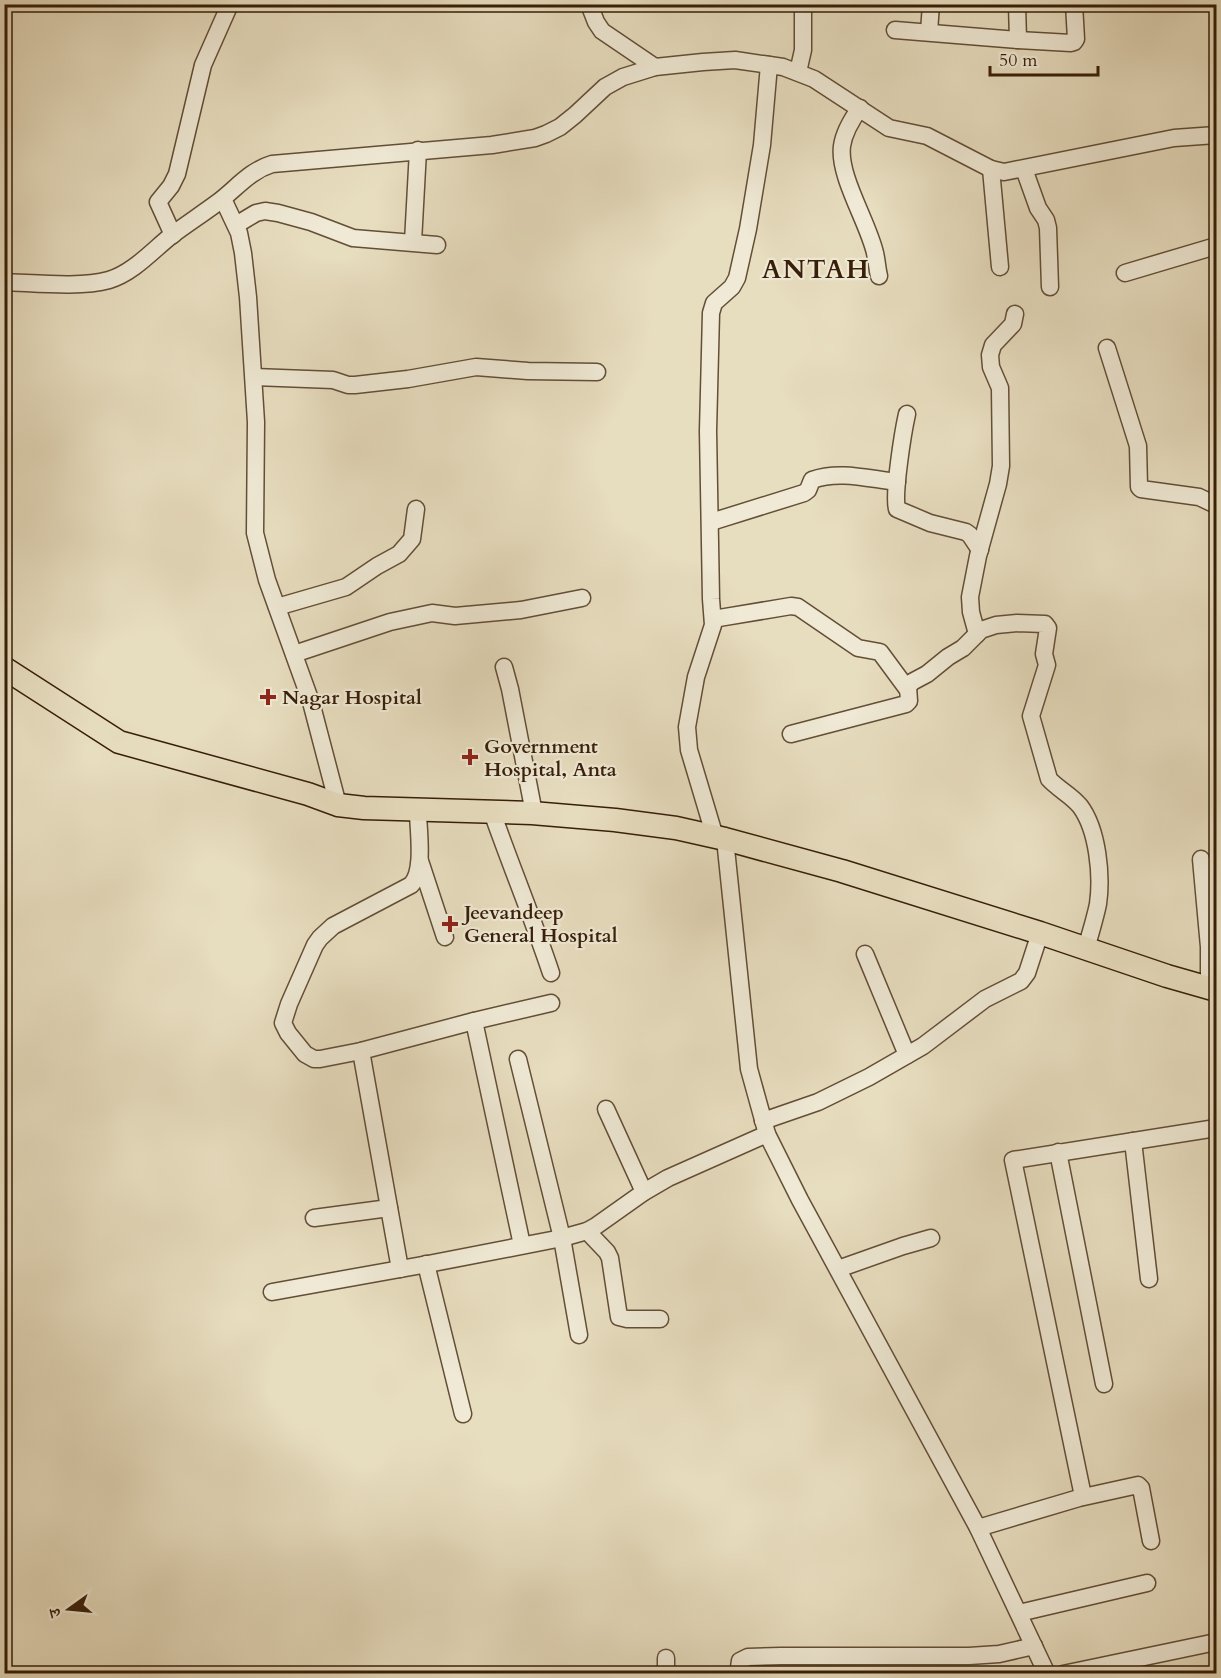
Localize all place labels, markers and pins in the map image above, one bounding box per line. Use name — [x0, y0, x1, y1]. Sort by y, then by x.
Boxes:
place label: Nagar Hospital — [282, 684, 422, 711]
marker: Nagar Hospital — [259, 688, 277, 706]
place label: Government Hospital, Anta — [484, 733, 617, 783]
marker: Government Hospital, Anta — [461, 748, 479, 766]
place label: Jeevandeep General Hospital — [461, 899, 618, 949]
marker: Jeevandeep General Hospital — [441, 915, 459, 933]

